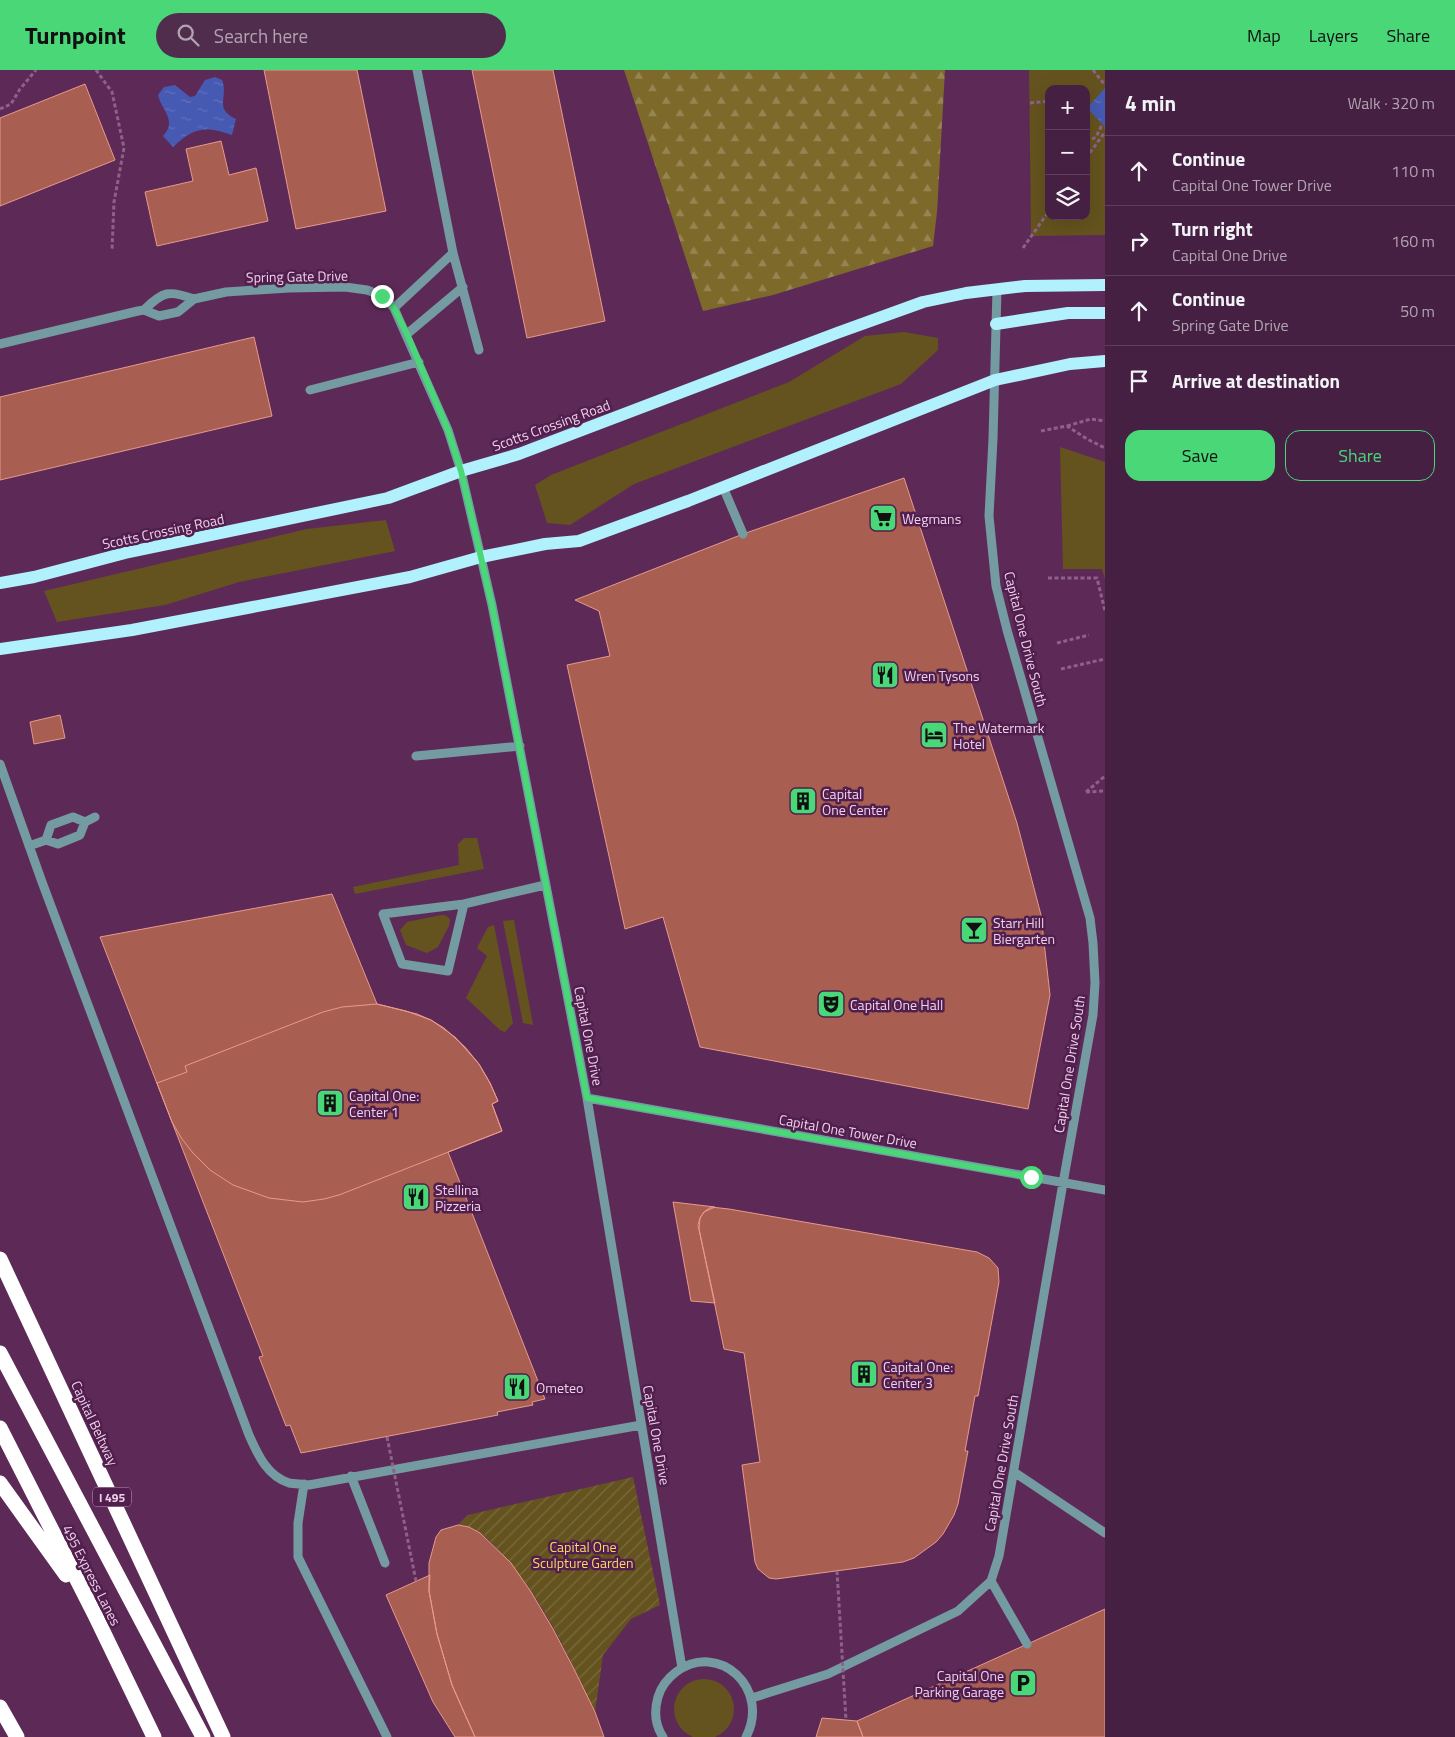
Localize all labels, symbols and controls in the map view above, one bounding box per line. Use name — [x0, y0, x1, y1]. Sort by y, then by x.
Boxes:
search box — [156, 13, 506, 58]
text: Turnpoint — [25, 17, 126, 53]
icon: search — [174, 21, 202, 49]
text: Search here — [214, 21, 308, 50]
text: Map — [1247, 22, 1281, 49]
text: Layers — [1309, 22, 1358, 49]
text: Share — [1386, 22, 1430, 49]
map controls — [1045, 85, 1090, 220]
button: + — [1045, 85, 1090, 130]
text: 4 min — [1125, 87, 1176, 119]
text: Walk · 320 m — [1347, 91, 1435, 115]
button: − — [1045, 130, 1090, 175]
text: Continue — [1172, 144, 1245, 173]
icon: ahead — [1125, 157, 1153, 185]
text: 110 m — [1391, 159, 1435, 183]
text: Capital One Tower Drive — [1172, 173, 1332, 197]
button: layers — [1045, 175, 1090, 220]
text: Turn right — [1172, 214, 1253, 243]
icon: right — [1125, 227, 1153, 255]
text: 160 m — [1391, 229, 1435, 253]
text: Capital One Drive — [1172, 243, 1287, 267]
street label: Spring Gate Drive — [246, 265, 348, 287]
text: Continue — [1172, 284, 1245, 313]
route end — [371, 285, 394, 308]
icon: ahead — [1125, 297, 1153, 325]
text: 50 m — [1400, 299, 1435, 323]
text: Spring Gate Drive — [1172, 313, 1289, 337]
text: Arrive at destination — [1172, 366, 1340, 395]
icon: arrive — [1125, 367, 1153, 395]
street label: Scotts Crossing Road — [489, 394, 613, 456]
button: Save — [1125, 430, 1275, 481]
button: Share — [1285, 430, 1435, 481]
supermarket icon: Wegmans — [868, 503, 898, 533]
street label: Scotts Crossing Road — [100, 508, 226, 554]
place label: Wegmans — [902, 508, 961, 529]
street label: Capital One Drive South — [999, 569, 1053, 709]
restaurant icon: Wren Tysons — [870, 660, 900, 690]
place label: Wren Tysons — [904, 665, 980, 686]
place label: The Watermark Hotel — [953, 717, 1045, 754]
hotel icon: The Watermark Hotel — [919, 720, 949, 750]
place label: Capital One Center — [822, 783, 888, 820]
building icon: Capital One Center — [788, 786, 818, 816]
place label: Starr Hill Biergarten — [993, 912, 1055, 949]
bar icon: Starr Hill Biergarten — [959, 915, 989, 945]
street label: Capital One Drive — [569, 985, 609, 1087]
theatre icon: Capital One Hall — [816, 989, 846, 1019]
place label: Capital One Hall — [850, 994, 943, 1015]
street label: Capital One Drive South — [1048, 994, 1090, 1134]
place label: Capital One: Center 1 — [349, 1085, 419, 1122]
building icon: Capital One: Center 1 — [315, 1088, 345, 1118]
street label: Capital One Tower Drive — [777, 1109, 919, 1153]
route start — [1020, 1166, 1043, 1189]
place label: Stellina Pizzeria — [435, 1179, 481, 1216]
restaurant icon: Stellina Pizzeria — [401, 1182, 431, 1212]
place label: Capital One: Center 3 — [883, 1356, 953, 1393]
building icon: Capital One: Center 3 — [849, 1359, 879, 1389]
restaurant icon: Ometeo — [502, 1372, 532, 1402]
street label: Capital Beltway — [66, 1377, 124, 1469]
place label: Ometeo — [536, 1377, 583, 1398]
street label: Capital One Drive — [638, 1384, 676, 1486]
street label: Capital One Drive South — [979, 1393, 1023, 1533]
road number: I 495 — [93, 1488, 131, 1506]
street label: 495 Express Lanes — [58, 1521, 126, 1629]
park label: Capital One Sculpture Garden — [532, 1536, 634, 1573]
place label: Capital One Parking Garage — [915, 1665, 1004, 1702]
parking icon: Capital One Parking Garage — [1008, 1668, 1038, 1698]

